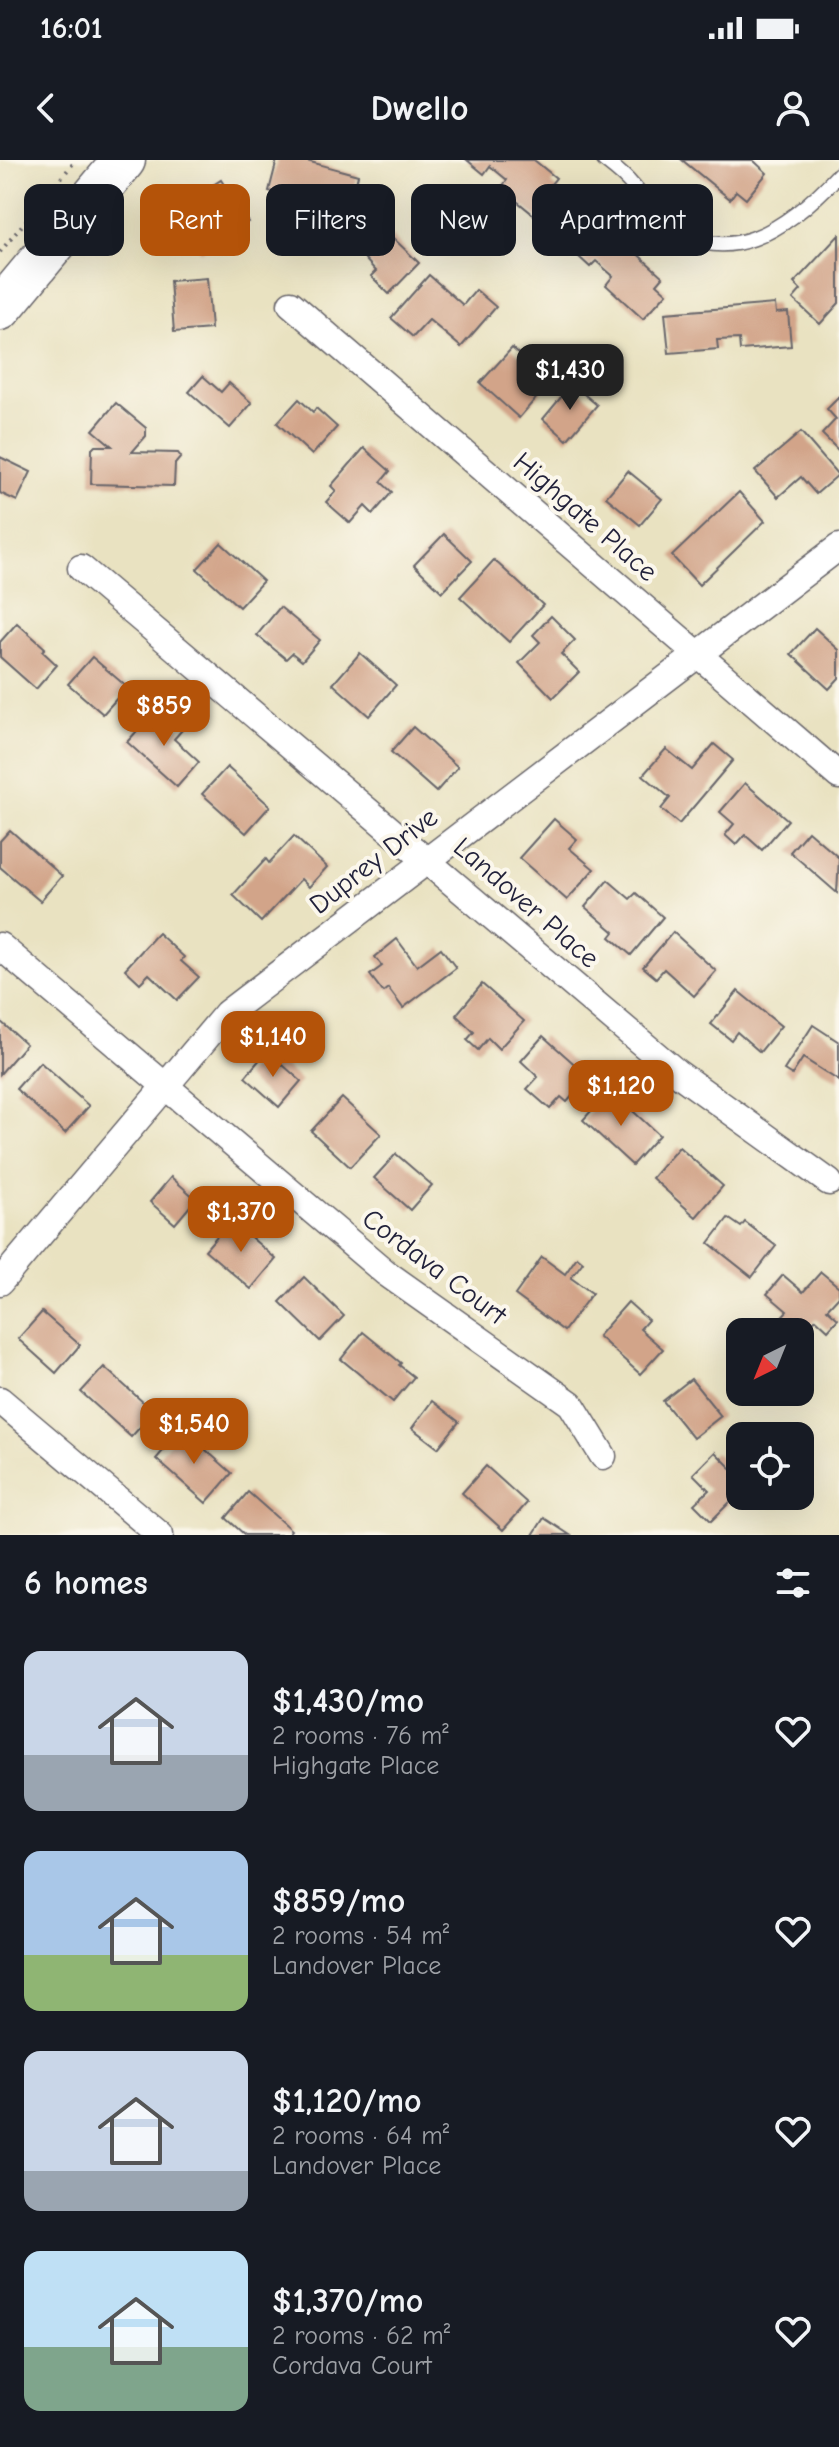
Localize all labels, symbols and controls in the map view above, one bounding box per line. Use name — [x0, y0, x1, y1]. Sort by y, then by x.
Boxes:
text: 16:01 — [40, 11, 103, 46]
icon: back — [24, 86, 68, 130]
icon: person — [771, 86, 815, 130]
text: Dwello — [370, 88, 469, 129]
chip: Buy — [24, 184, 124, 256]
chip: Rent — [140, 184, 250, 256]
chip: Filters — [266, 184, 395, 256]
chip: New — [411, 184, 516, 256]
chip: Apartment — [532, 184, 713, 256]
pin: $1,430 — [505, 344, 635, 412]
text: $1,430 — [535, 355, 605, 385]
street label: Highgate Place — [507, 446, 664, 588]
pin: $859 — [117, 680, 211, 748]
text: $859 — [136, 691, 192, 721]
street label: Duprey Drive — [303, 801, 444, 921]
street label: Landover Place — [447, 831, 606, 975]
pin: $1,140 — [208, 1011, 338, 1079]
text: $1,140 — [239, 1022, 307, 1052]
pin: $1,120 — [556, 1060, 686, 1128]
text: $1,120 — [587, 1071, 655, 1101]
pin: $1,370 — [176, 1186, 306, 1254]
text: $1,370 — [206, 1197, 276, 1227]
street label: Cordava Court — [356, 1202, 513, 1332]
north arrow — [726, 1318, 814, 1406]
map controls — [726, 1318, 814, 1510]
pin: $1,540 — [129, 1398, 259, 1466]
text: $1,540 — [158, 1409, 230, 1439]
button: locate — [726, 1422, 814, 1510]
icon: filters — [771, 1561, 815, 1605]
text: 6 homes — [24, 1563, 148, 1603]
text: $1,430/mo — [272, 1681, 424, 1721]
icon: home — [88, 1683, 184, 1779]
icon: heart — [771, 1709, 815, 1753]
text: 2 rooms · 76 m² — [272, 1721, 449, 1751]
text: Highgate Place — [272, 1751, 439, 1781]
text: $859/mo — [272, 1881, 405, 1921]
icon: home — [88, 1883, 184, 1979]
icon: heart — [771, 1909, 815, 1953]
text: 2 rooms · 54 m² — [272, 1921, 449, 1951]
text: Landover Place — [272, 1951, 441, 1981]
text: $1,120/mo — [272, 2081, 422, 2121]
icon: home — [88, 2083, 184, 2179]
icon: heart — [771, 2109, 815, 2153]
text: 2 rooms · 64 m² — [272, 2121, 449, 2151]
text: Landover Place — [272, 2151, 441, 2181]
text: $1,370/mo — [272, 2281, 423, 2321]
icon: home — [88, 2283, 184, 2379]
icon: heart — [771, 2309, 815, 2353]
text: 2 rooms · 62 m² — [272, 2321, 450, 2351]
text: Cordava Court — [272, 2351, 432, 2381]

